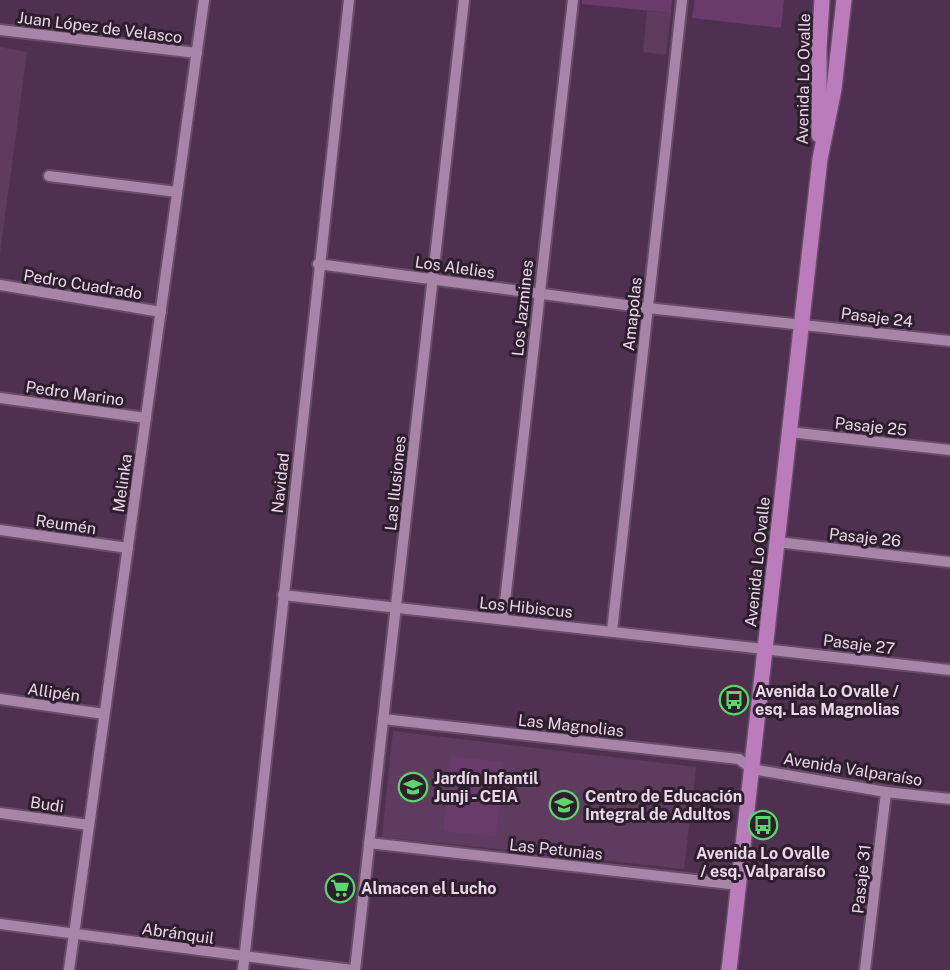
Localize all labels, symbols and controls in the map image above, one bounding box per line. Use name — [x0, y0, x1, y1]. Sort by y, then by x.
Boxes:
street label: Juan López de Velasco — [17, 8, 183, 47]
street label: Avenida Lo Ovalle — [793, 13, 814, 145]
street label: Los Alelies — [414, 252, 496, 283]
street label: Los Jazmines — [508, 259, 537, 357]
street label: Pedro Cuadrado — [22, 266, 144, 303]
street label: Amapolas — [619, 276, 646, 352]
street label: Pasaje 24 — [840, 304, 914, 331]
street label: Pedro Marino — [24, 377, 125, 410]
street label: Pasaje 25 — [834, 413, 908, 440]
street label: Las Ilusiones — [381, 435, 410, 532]
street label: Navidad — [268, 452, 293, 514]
street label: Melinka — [109, 453, 136, 514]
street label: Avenida Lo Ovalle — [741, 496, 774, 628]
street label: Reumén — [34, 511, 98, 538]
street label: Pasaje 26 — [828, 524, 902, 551]
street label: Los Hibiscus — [478, 593, 574, 622]
street label: Pasaje 27 — [822, 631, 896, 658]
street label: Allipén — [27, 679, 81, 706]
place label: Avenida Lo Ovalle / esq. Las Magnolias — [755, 682, 900, 719]
bus stop icon: Avenida Lo Ovalle / esq. Las Magnolias — [718, 684, 750, 716]
street label: Las Magnolias — [517, 710, 625, 741]
street label: Avenida Valparaíso — [782, 749, 924, 790]
place label: Jardín Infantil Junji - CEIA — [434, 769, 539, 806]
school or university icon: Jardín Infantil Junji - CEIA — [397, 771, 429, 803]
place label: Centro de Educación Integral de Adultos — [585, 787, 742, 824]
school or university icon: Centro de Educación Integral de Adultos — [548, 789, 580, 821]
street label: Budi — [29, 793, 65, 816]
bus stop icon: Avenida Lo Ovalle / esq. Valparaíso — [747, 809, 779, 841]
street label: Las Petunias — [508, 835, 604, 864]
place label: Avenida Lo Ovalle / esq. Valparaíso — [696, 844, 830, 881]
street label: Pasaje 31 — [848, 844, 875, 915]
supermarket icon: Almacen el Lucho — [324, 872, 356, 904]
place label: Almacen el Lucho — [361, 879, 496, 898]
street label: Abránquil — [141, 919, 215, 948]

